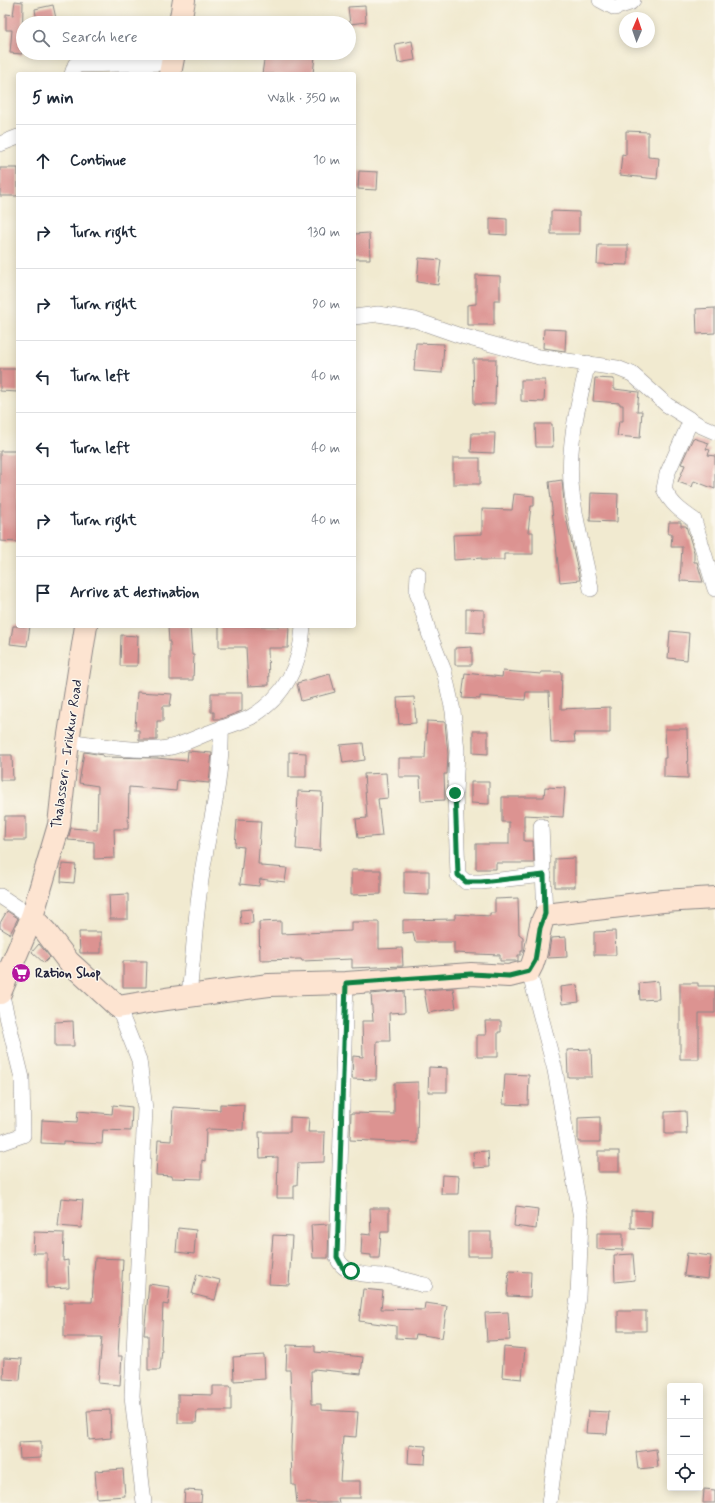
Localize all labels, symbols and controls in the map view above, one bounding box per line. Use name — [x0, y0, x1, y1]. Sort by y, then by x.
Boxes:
north arrow — [619, 12, 655, 48]
search box — [16, 16, 356, 60]
icon: search — [30, 27, 52, 49]
text: Search here — [62, 28, 138, 48]
text: 5 min — [32, 87, 74, 109]
text: Walk · 350 m — [267, 90, 340, 107]
icon: ahead — [32, 150, 54, 172]
text: Continue — [70, 151, 126, 171]
text: 10 m — [313, 152, 340, 169]
icon: right — [32, 222, 54, 244]
text: Turn right — [70, 223, 137, 243]
text: 130 m — [307, 224, 340, 241]
icon: right — [32, 294, 54, 316]
text: Turn right — [70, 295, 137, 315]
text: 90 m — [312, 296, 340, 313]
icon: left — [32, 366, 54, 388]
text: Turn left — [70, 367, 130, 387]
text: 40 m — [311, 368, 340, 385]
icon: left — [32, 438, 54, 460]
text: Turn left — [70, 439, 130, 459]
text: 40 m — [311, 440, 340, 457]
icon: right — [32, 510, 54, 532]
text: Turn right — [70, 511, 137, 531]
text: 40 m — [311, 512, 340, 529]
icon: arrive — [32, 582, 54, 604]
text: Arrive at destination — [70, 583, 199, 603]
street label: Thalasseri - Irikkur Road — [48, 678, 86, 830]
route end — [446, 784, 464, 802]
supermarket icon: Ration Shop — [10, 962, 32, 984]
place label: Ration Shop — [35, 964, 101, 982]
route start — [342, 1262, 360, 1280]
map controls — [667, 1383, 703, 1491]
button: + — [667, 1383, 703, 1419]
button: − — [667, 1419, 703, 1455]
button: locate — [667, 1455, 703, 1491]

